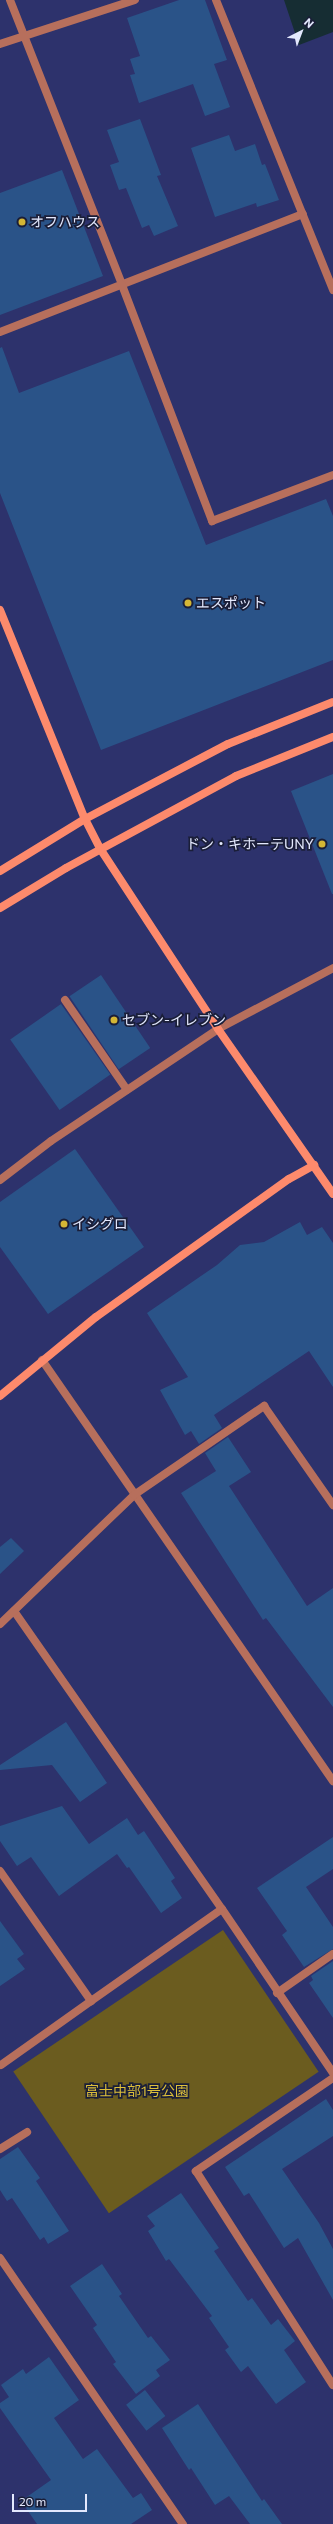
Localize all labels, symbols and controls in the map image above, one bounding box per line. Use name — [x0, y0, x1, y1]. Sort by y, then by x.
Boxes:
north arrow — [281, 12, 321, 52]
text: N — [302, 15, 317, 30]
place label: オフハウス — [30, 214, 100, 230]
marker: オフハウス — [17, 217, 27, 227]
place label: エスポット — [196, 595, 266, 611]
marker: エスポット — [183, 598, 193, 608]
place label: ドン・キホーテUNY — [186, 836, 314, 852]
marker: ドン・キホーテUNY — [317, 839, 327, 849]
place label: セブン-イレブン — [122, 1012, 226, 1028]
marker: セブン-イレブン — [109, 1015, 119, 1025]
place label: イシグロ — [72, 1216, 128, 1232]
marker: イシグロ — [59, 1219, 69, 1229]
park label: 富士中部1号公園 — [85, 2083, 189, 2099]
scale bar — [14, 2486, 89, 2512]
text: 20 m — [19, 2494, 46, 2508]

